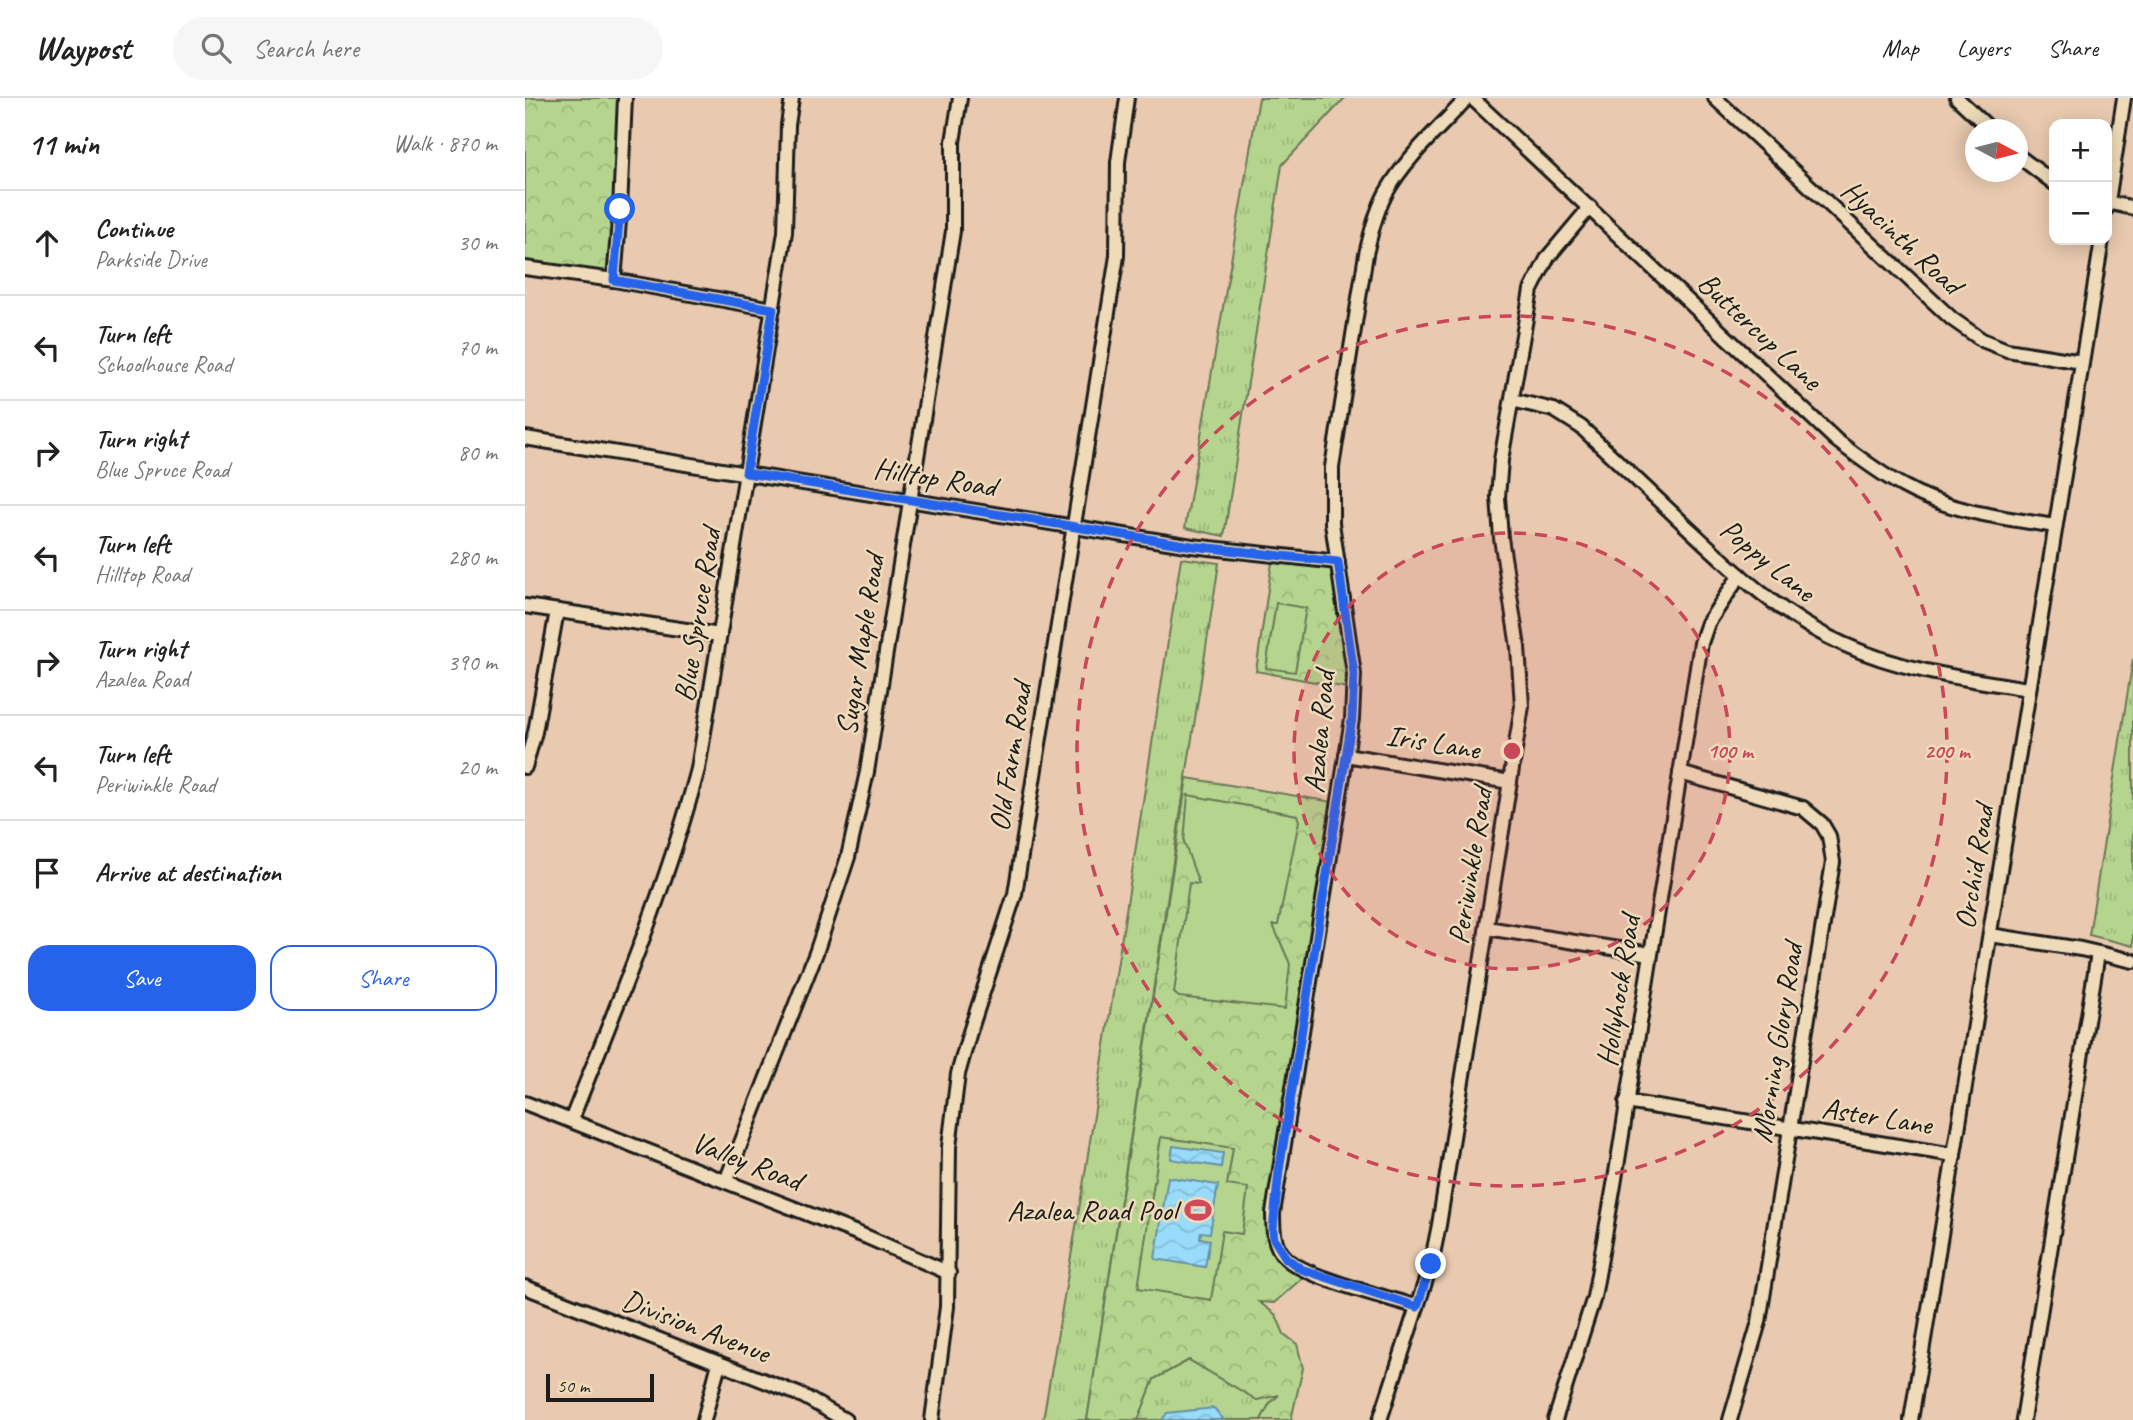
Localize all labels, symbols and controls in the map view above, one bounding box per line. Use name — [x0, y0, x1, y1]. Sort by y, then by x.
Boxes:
search box — [173, 17, 663, 80]
text: Waypost — [35, 27, 131, 69]
icon: search — [197, 29, 235, 67]
text: Search here — [253, 32, 359, 65]
text: Map — [1882, 33, 1919, 63]
text: Layers — [1957, 33, 2010, 63]
text: Share — [2048, 33, 2098, 63]
north arrow — [1965, 119, 2028, 182]
map controls — [2049, 119, 2112, 245]
button: + — [2049, 119, 2112, 182]
text: 11 min — [28, 125, 99, 163]
text: Walk · 870 m — [393, 129, 497, 158]
street label: Hyacinth Road — [1833, 171, 1974, 306]
button: − — [2049, 182, 2112, 245]
route start — [604, 193, 635, 224]
text: Continue — [95, 212, 173, 245]
icon: ahead — [28, 224, 66, 262]
text: 30 m — [458, 228, 497, 257]
text: Parkside Drive — [95, 245, 207, 274]
street label: Buttercup Lane — [1690, 264, 1832, 400]
text: Turn left — [95, 317, 170, 350]
icon: left — [28, 329, 66, 367]
text: 70 m — [458, 333, 497, 362]
text: Schoolhouse Road — [95, 350, 232, 379]
text: Turn right — [95, 422, 186, 455]
icon: right — [28, 434, 66, 472]
text: 80 m — [458, 438, 497, 467]
street label: Hilltop Road — [871, 449, 1003, 506]
text: Blue Spruce Road — [95, 455, 229, 484]
street label: Poppy Lane — [1713, 510, 1825, 611]
street label: Blue Spruce Road — [665, 521, 730, 704]
text: Turn left — [95, 527, 170, 560]
icon: left — [28, 539, 66, 577]
text: 280 m — [448, 543, 497, 572]
street label: Sugar Maple Road — [827, 548, 894, 738]
text: Hilltop Road — [95, 560, 190, 589]
text: Turn right — [95, 632, 186, 665]
icon: right — [28, 644, 66, 682]
text: 390 m — [448, 648, 497, 677]
text: Azalea Road — [95, 665, 189, 694]
street label: Azalea Road — [1295, 665, 1344, 795]
street label: Old Farm Road — [980, 676, 1041, 834]
street label: Iris Lane — [1384, 716, 1485, 768]
text: Turn left — [95, 737, 170, 770]
text: 100 m — [1707, 738, 1755, 764]
text: 200 m — [1924, 738, 1972, 764]
centre of rings — [1500, 739, 1524, 763]
icon: left — [28, 749, 66, 787]
text: 20 m — [458, 753, 497, 782]
text: Periwinkle Road — [95, 770, 216, 799]
street label: Periwinkle Road — [1439, 781, 1502, 947]
street label: Orchid Road — [1945, 798, 2003, 932]
icon: arrive — [28, 854, 66, 892]
text: Arrive at destination — [95, 856, 281, 889]
street label: Hollyhock Road — [1587, 909, 1649, 1069]
street label: Morning Glory Road — [1742, 936, 1812, 1145]
button: Save — [28, 945, 256, 1011]
button: Share — [270, 945, 497, 1011]
street label: Aster Lane — [1819, 1089, 1937, 1144]
street label: Valley Road — [687, 1123, 811, 1201]
place label: Azalea Road Pool — [1007, 1191, 1182, 1229]
sports icon: Azalea Road Pool — [1183, 1195, 1213, 1225]
route end — [1415, 1248, 1446, 1279]
street label: Division Avenue — [617, 1280, 777, 1372]
scale bar — [546, 1371, 655, 1403]
text: 50 m — [557, 1374, 589, 1398]

